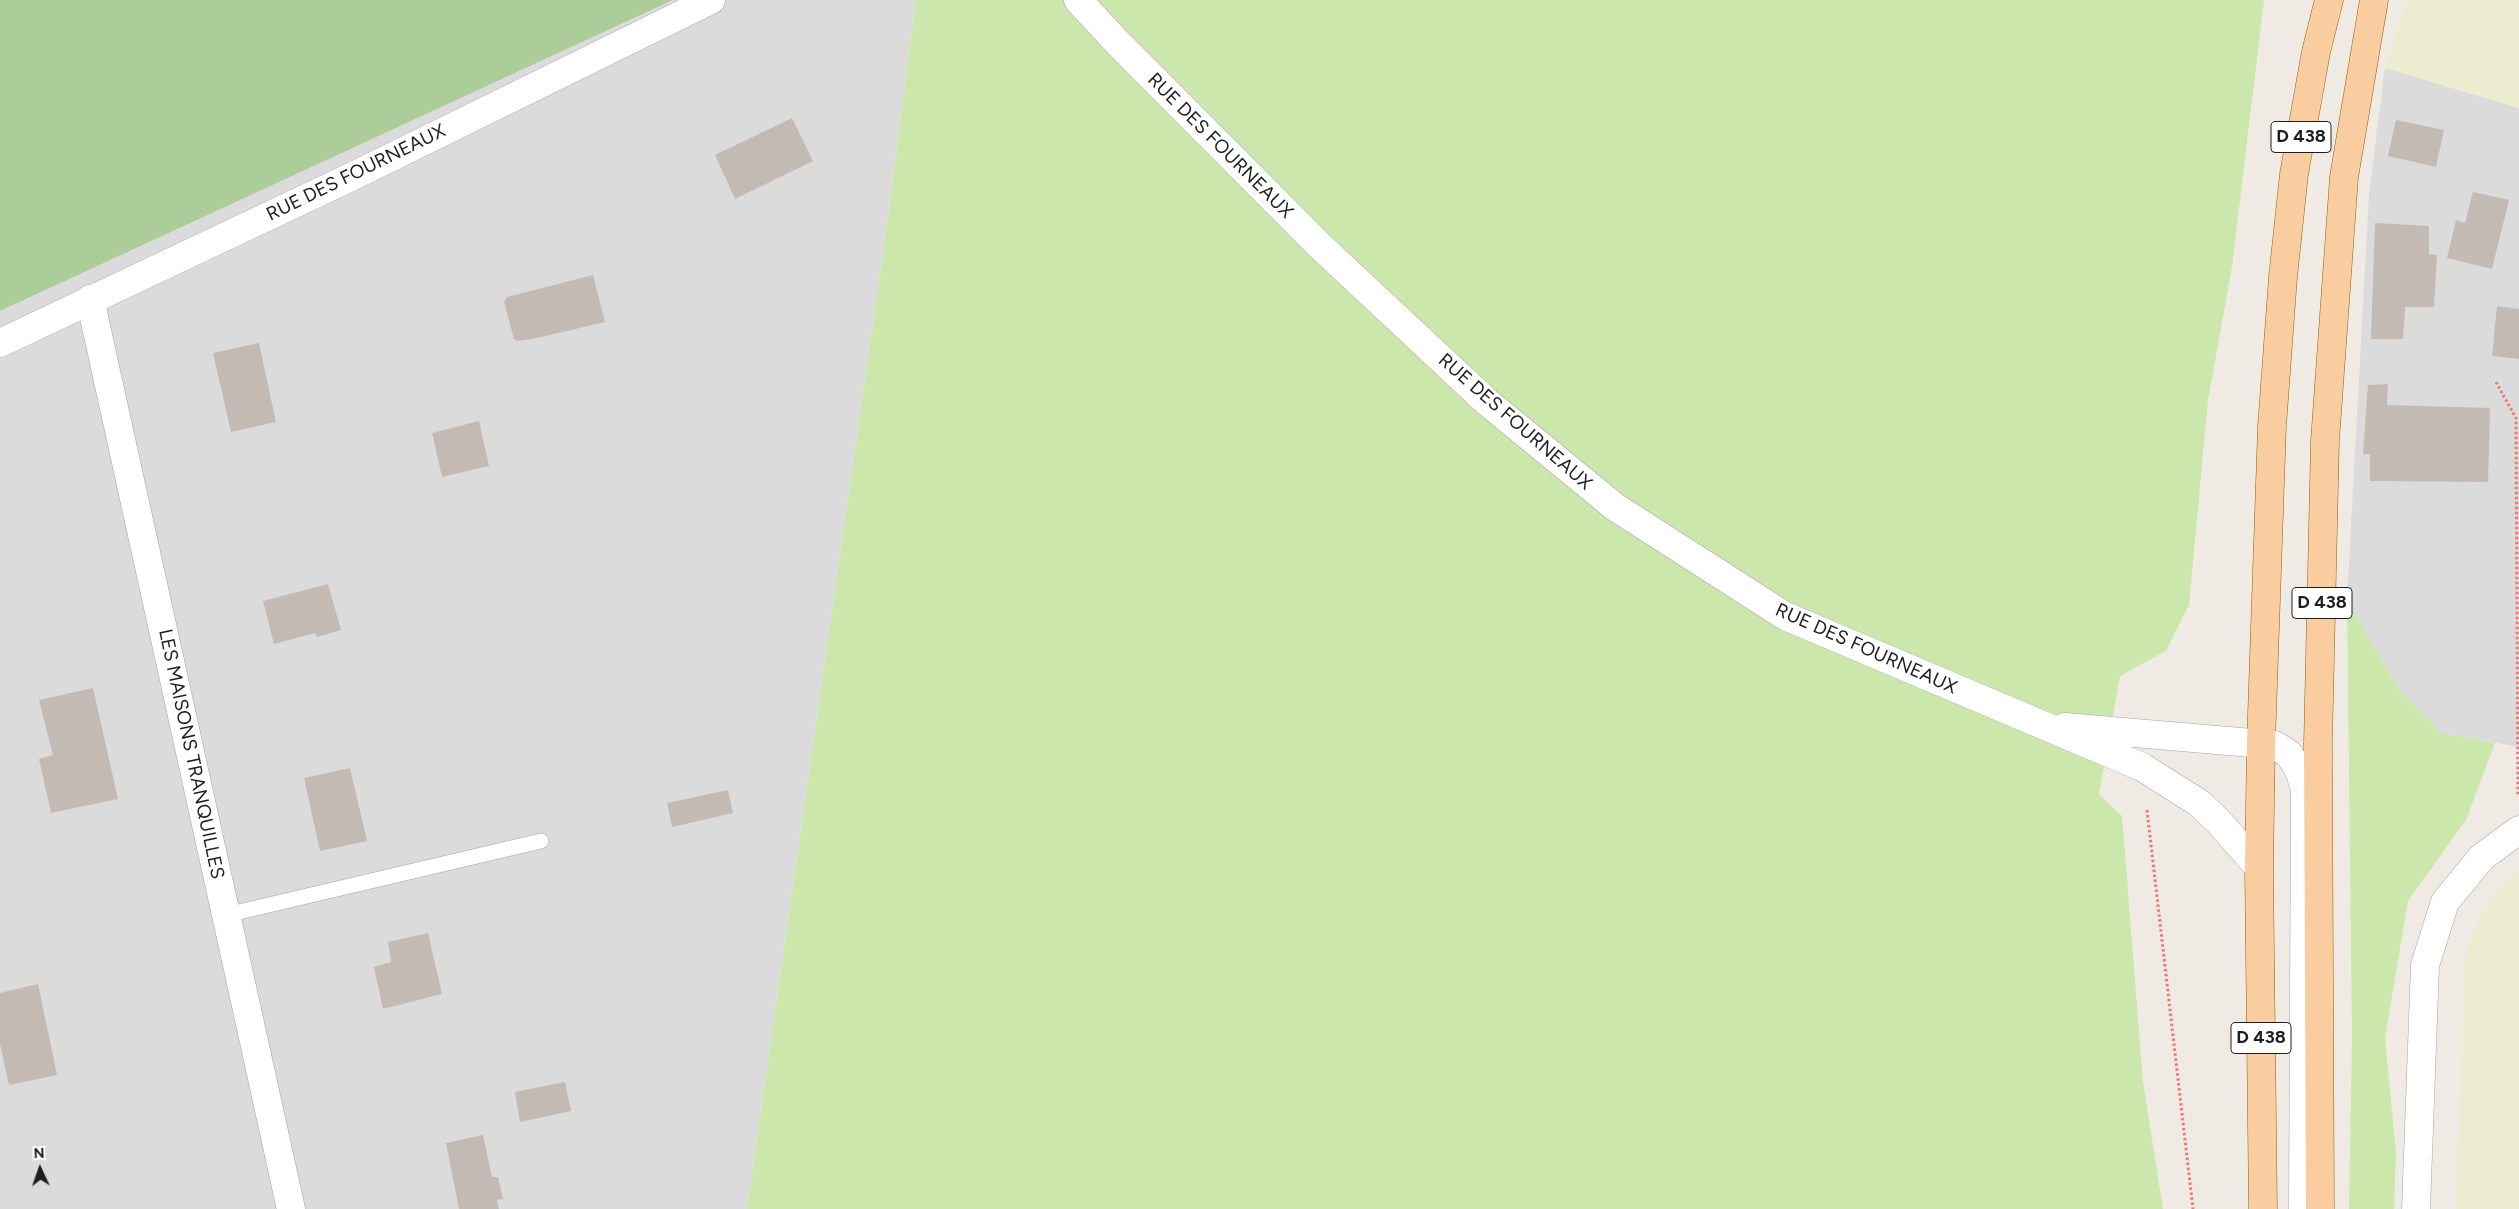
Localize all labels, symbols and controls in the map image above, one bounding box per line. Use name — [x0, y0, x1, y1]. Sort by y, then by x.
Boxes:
street label: RUE DES FOURNEAUX — [1143, 69, 1297, 223]
street label: RUE DES FOURNEAUX — [263, 120, 449, 226]
road number: D 438 — [2271, 121, 2331, 152]
street label: RUE DES FOURNEAUX — [1433, 349, 1597, 495]
road number: D 438 — [2292, 588, 2352, 618]
street label: RUE DES FOURNEAUX — [1772, 599, 1960, 699]
street label: LES MAISONS TRANQUILLES — [153, 627, 229, 881]
road number: D 438 — [2231, 1022, 2291, 1054]
north arrow — [15, 1144, 65, 1194]
text: N — [33, 1145, 45, 1162]

